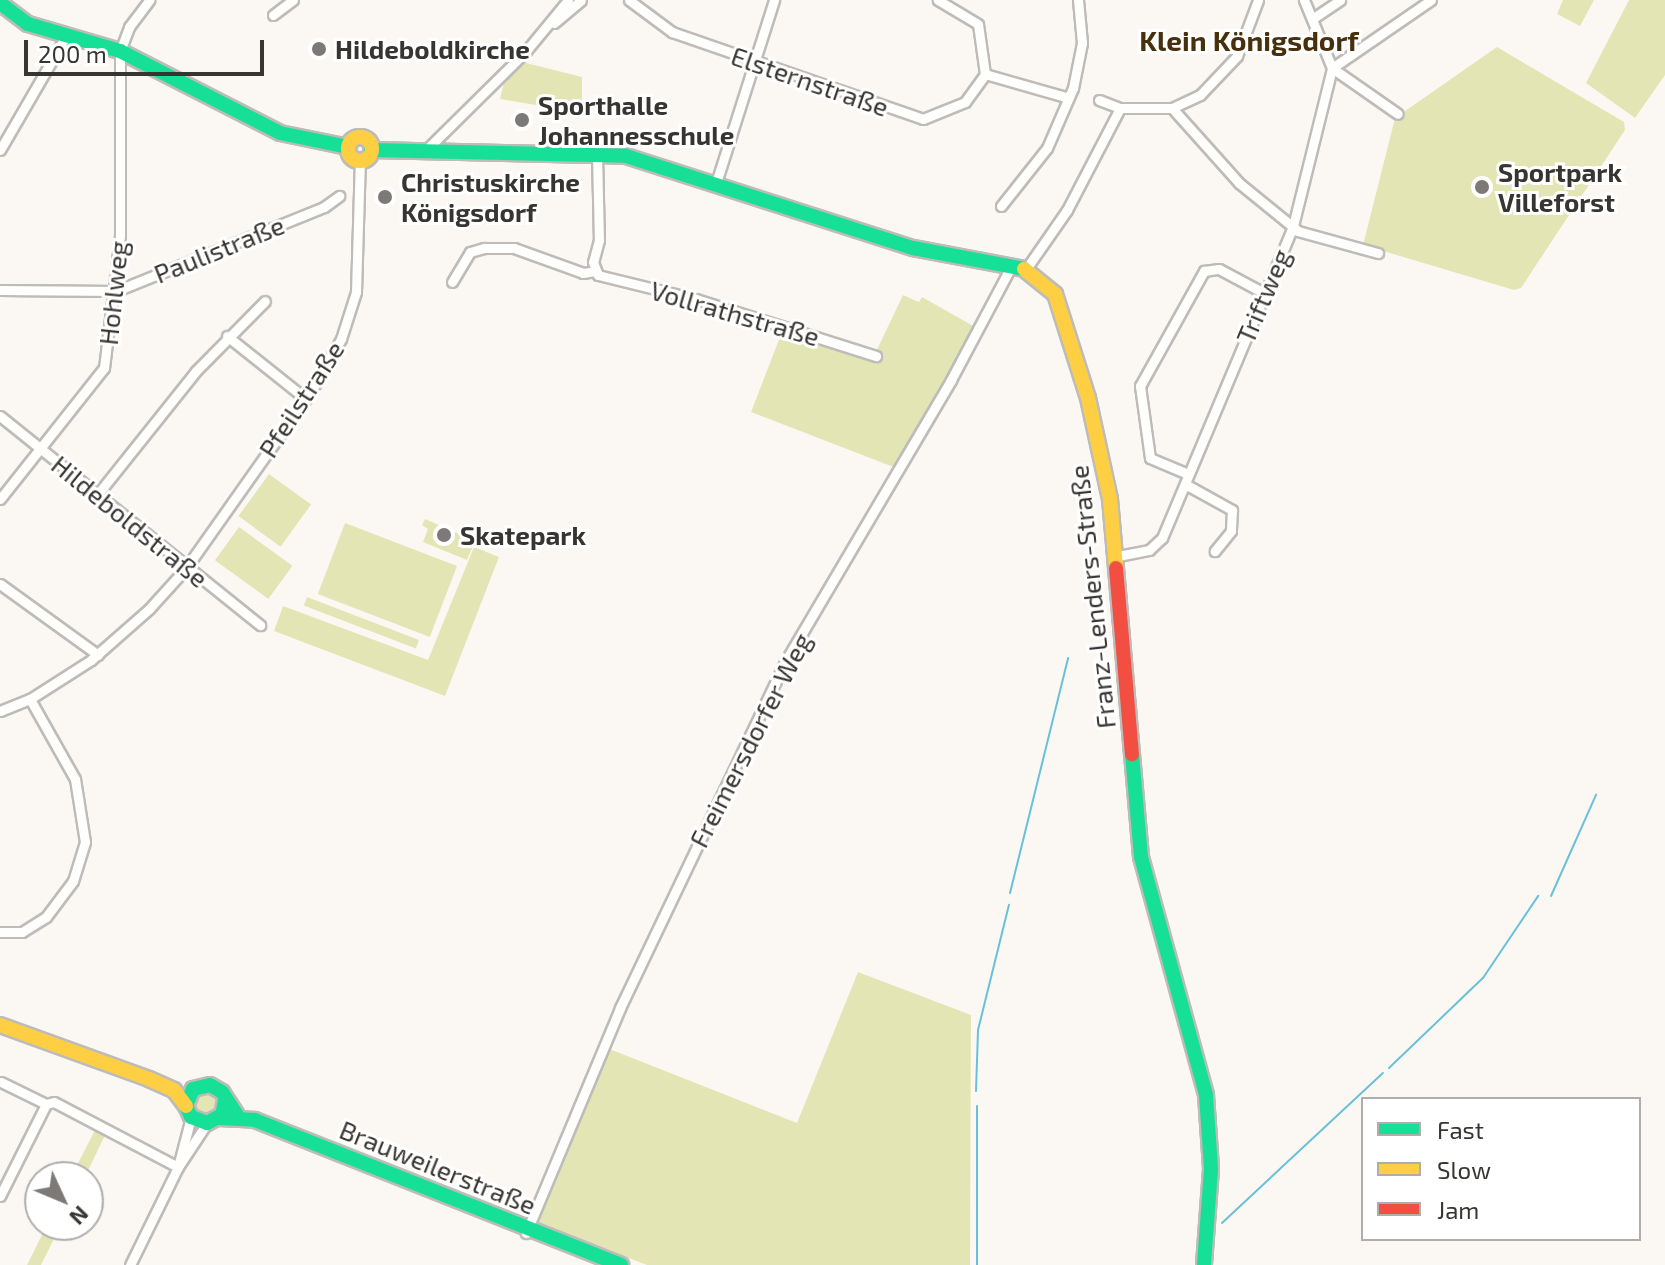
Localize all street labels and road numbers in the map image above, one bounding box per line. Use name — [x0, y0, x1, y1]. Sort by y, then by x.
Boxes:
street label: Elsternstraße — [727, 40, 893, 122]
street label: Paulistraße — [149, 209, 289, 289]
street label: Hohlweg — [92, 239, 134, 347]
street label: Triftweg — [1229, 244, 1297, 348]
street label: Vollrathstraße — [647, 274, 823, 352]
street label: Pfeilstraße — [252, 335, 350, 463]
street label: Hildeboldstraße — [46, 448, 214, 594]
street label: Franz-Lenders-Straße — [1063, 464, 1121, 730]
street label: Freimersdorfer Weg — [682, 627, 818, 853]
street label: Brauweilerstraße — [335, 1113, 541, 1221]

